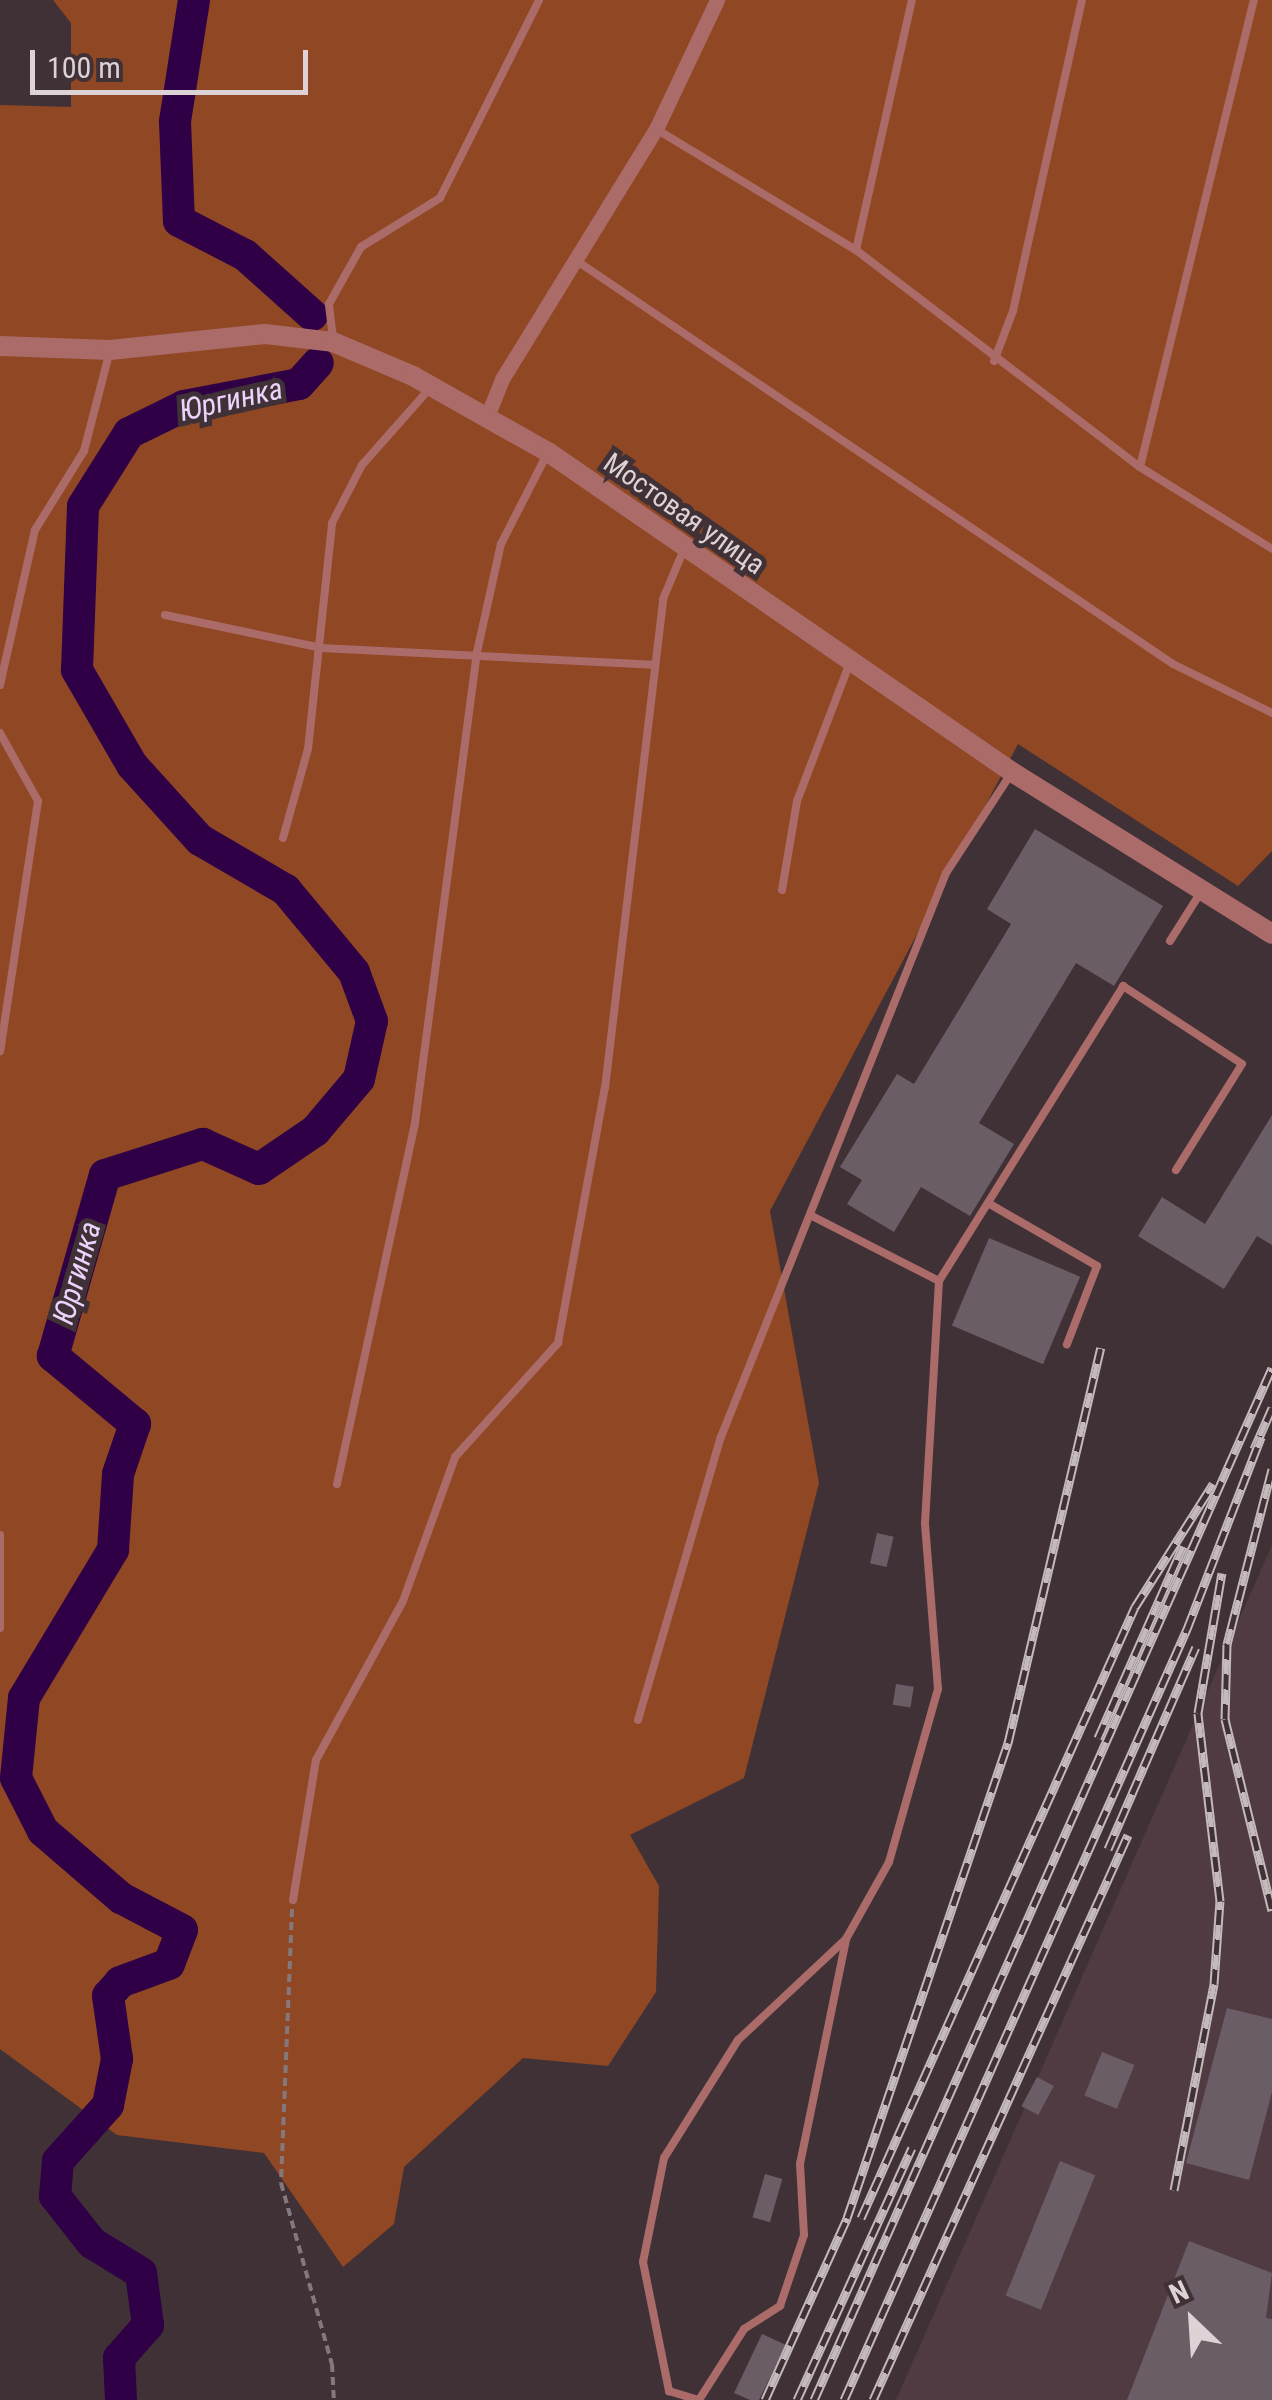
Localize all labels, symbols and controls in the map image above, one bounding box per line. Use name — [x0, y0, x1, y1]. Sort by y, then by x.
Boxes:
scale bar — [35, 30, 312, 92]
text: 100 m — [47, 50, 121, 85]
water label: Юргинка — [176, 371, 286, 429]
street label: Мостовая улица — [597, 446, 771, 582]
water label: Юргинка — [45, 1218, 109, 1328]
north arrow — [1142, 2270, 1242, 2370]
text: N — [1164, 2274, 1194, 2311]

